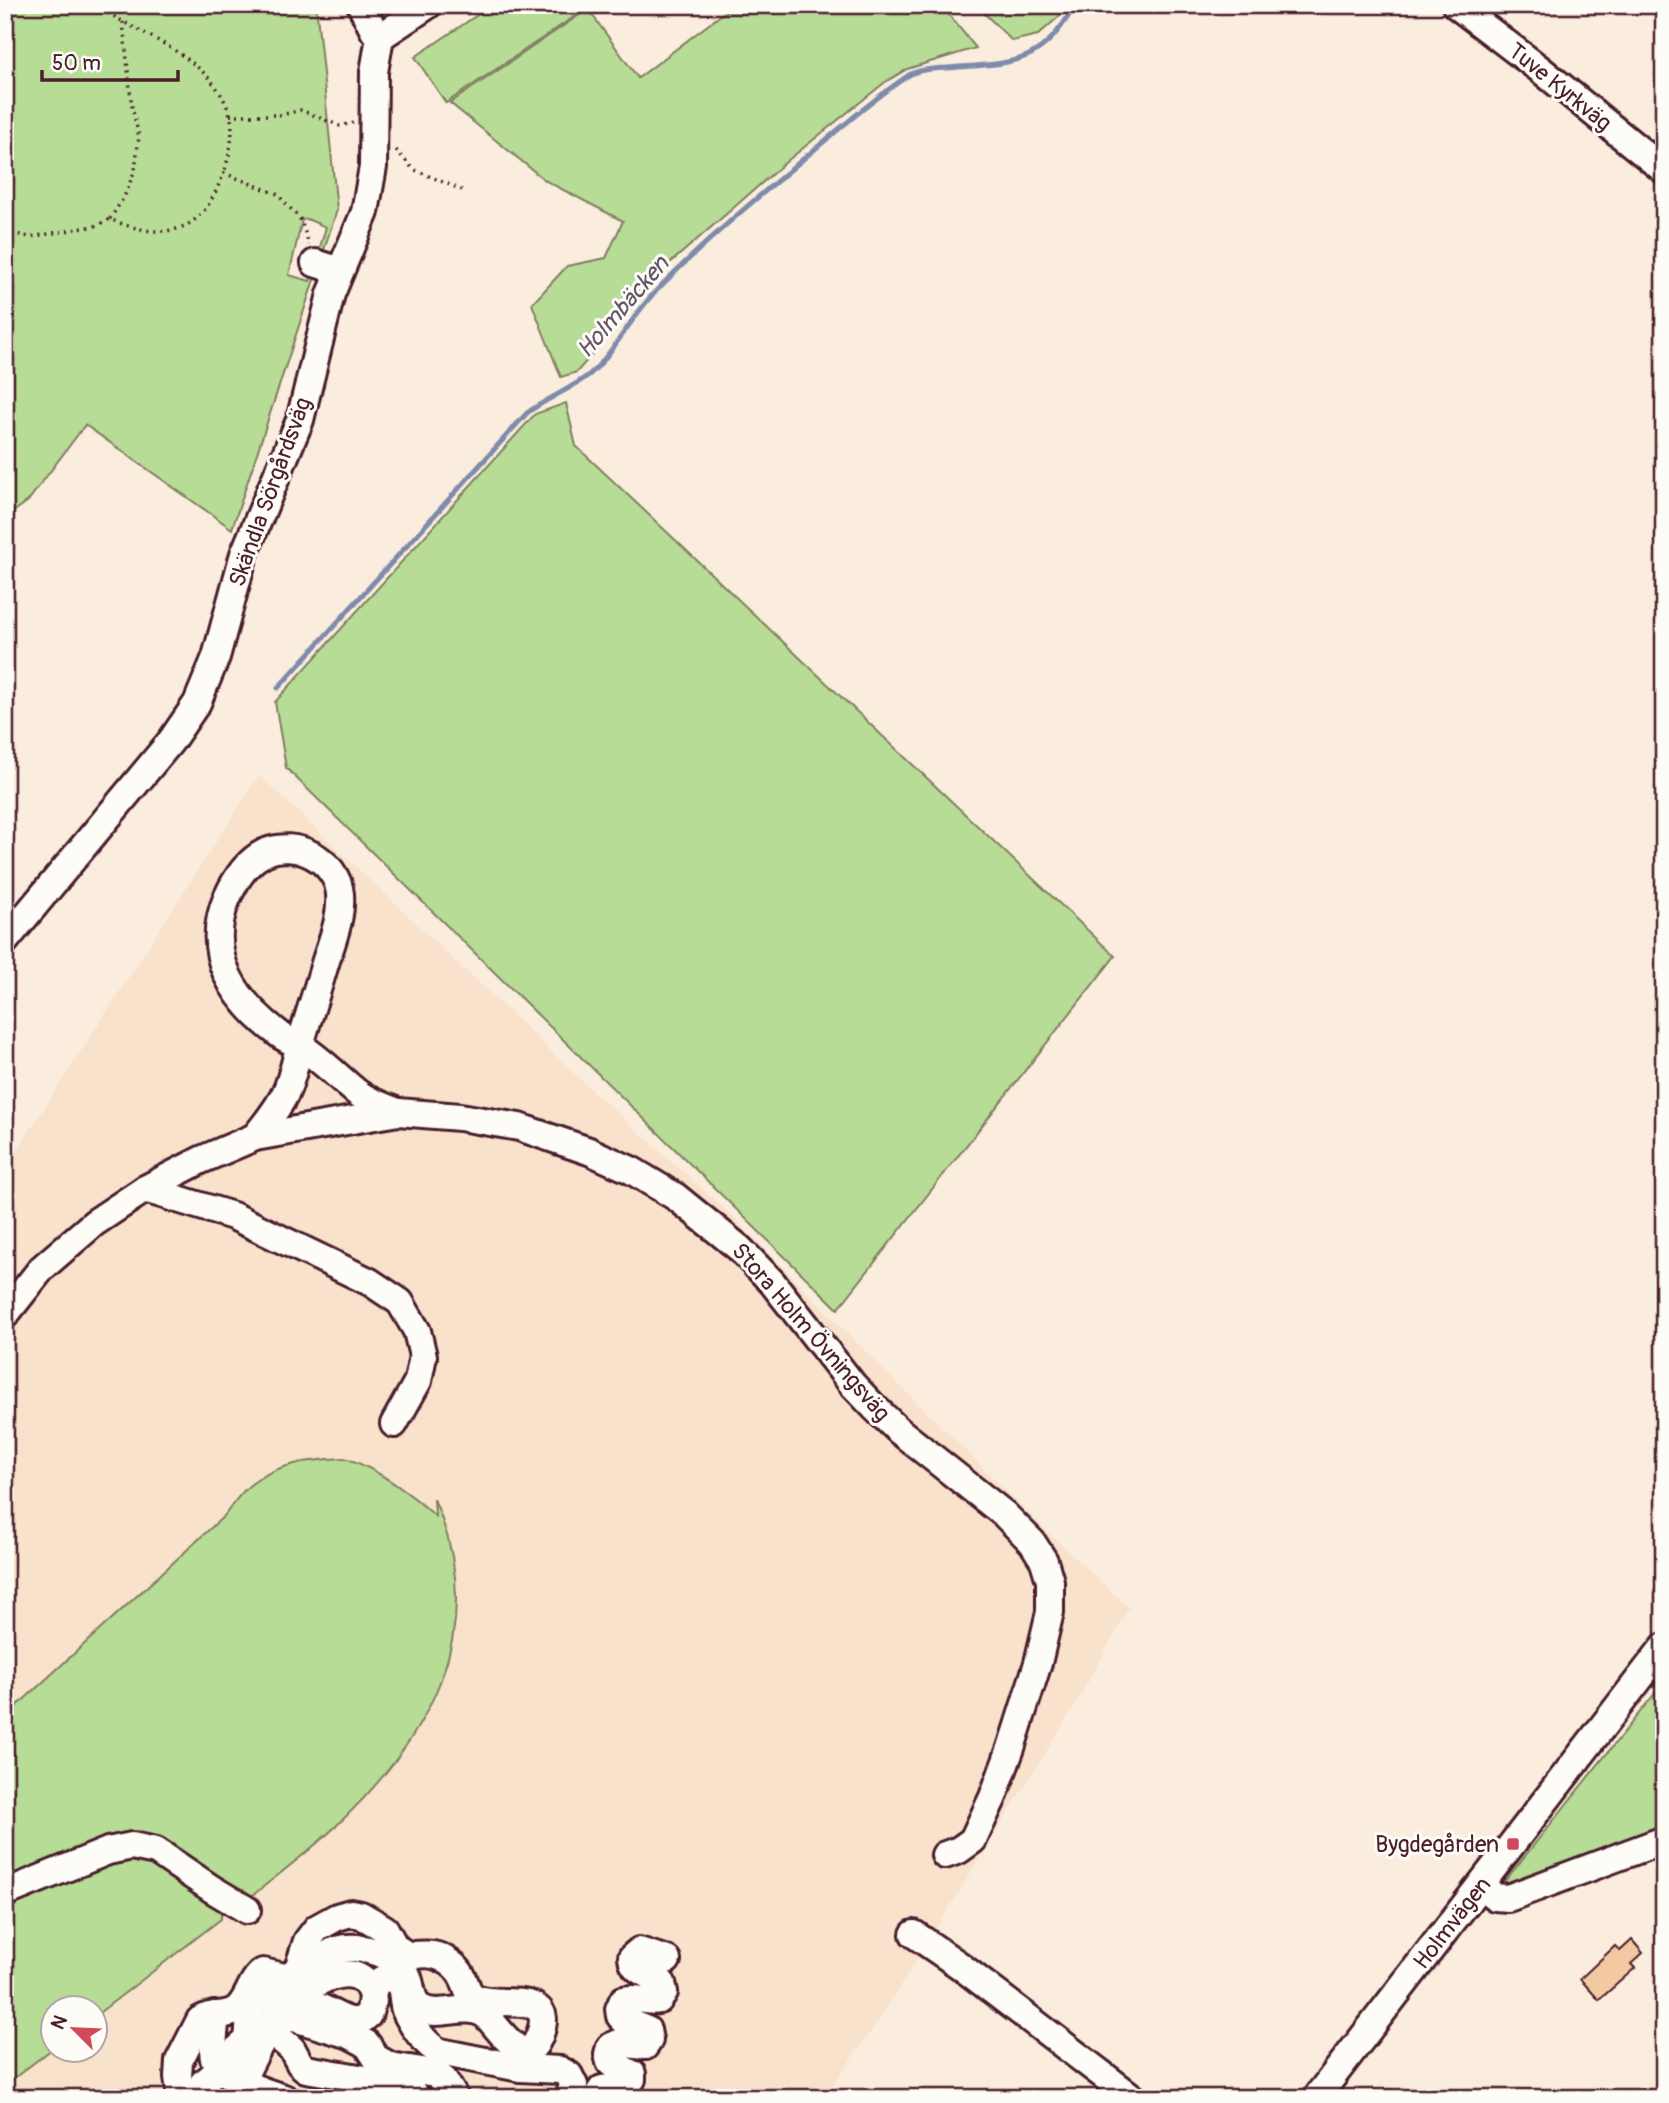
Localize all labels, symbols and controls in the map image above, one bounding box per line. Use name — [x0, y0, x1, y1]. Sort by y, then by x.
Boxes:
street label: Tuve Kyrkväg — [1502, 36, 1618, 138]
scale bar — [42, 38, 178, 82]
text: 50 m — [52, 50, 101, 77]
water label: Holmbäcken — [571, 249, 676, 364]
street label: Skändla Sörgårdsväg — [222, 393, 318, 591]
street label: Stora Holm Övningsväg — [726, 1237, 896, 1427]
place label: Bygdegården — [1375, 1830, 1499, 1859]
marker: Bygdegården — [1505, 1836, 1521, 1852]
street label: Holmvägen — [1407, 1871, 1497, 1975]
north arrow — [38, 1994, 108, 2064]
text: N — [46, 2012, 73, 2033]

